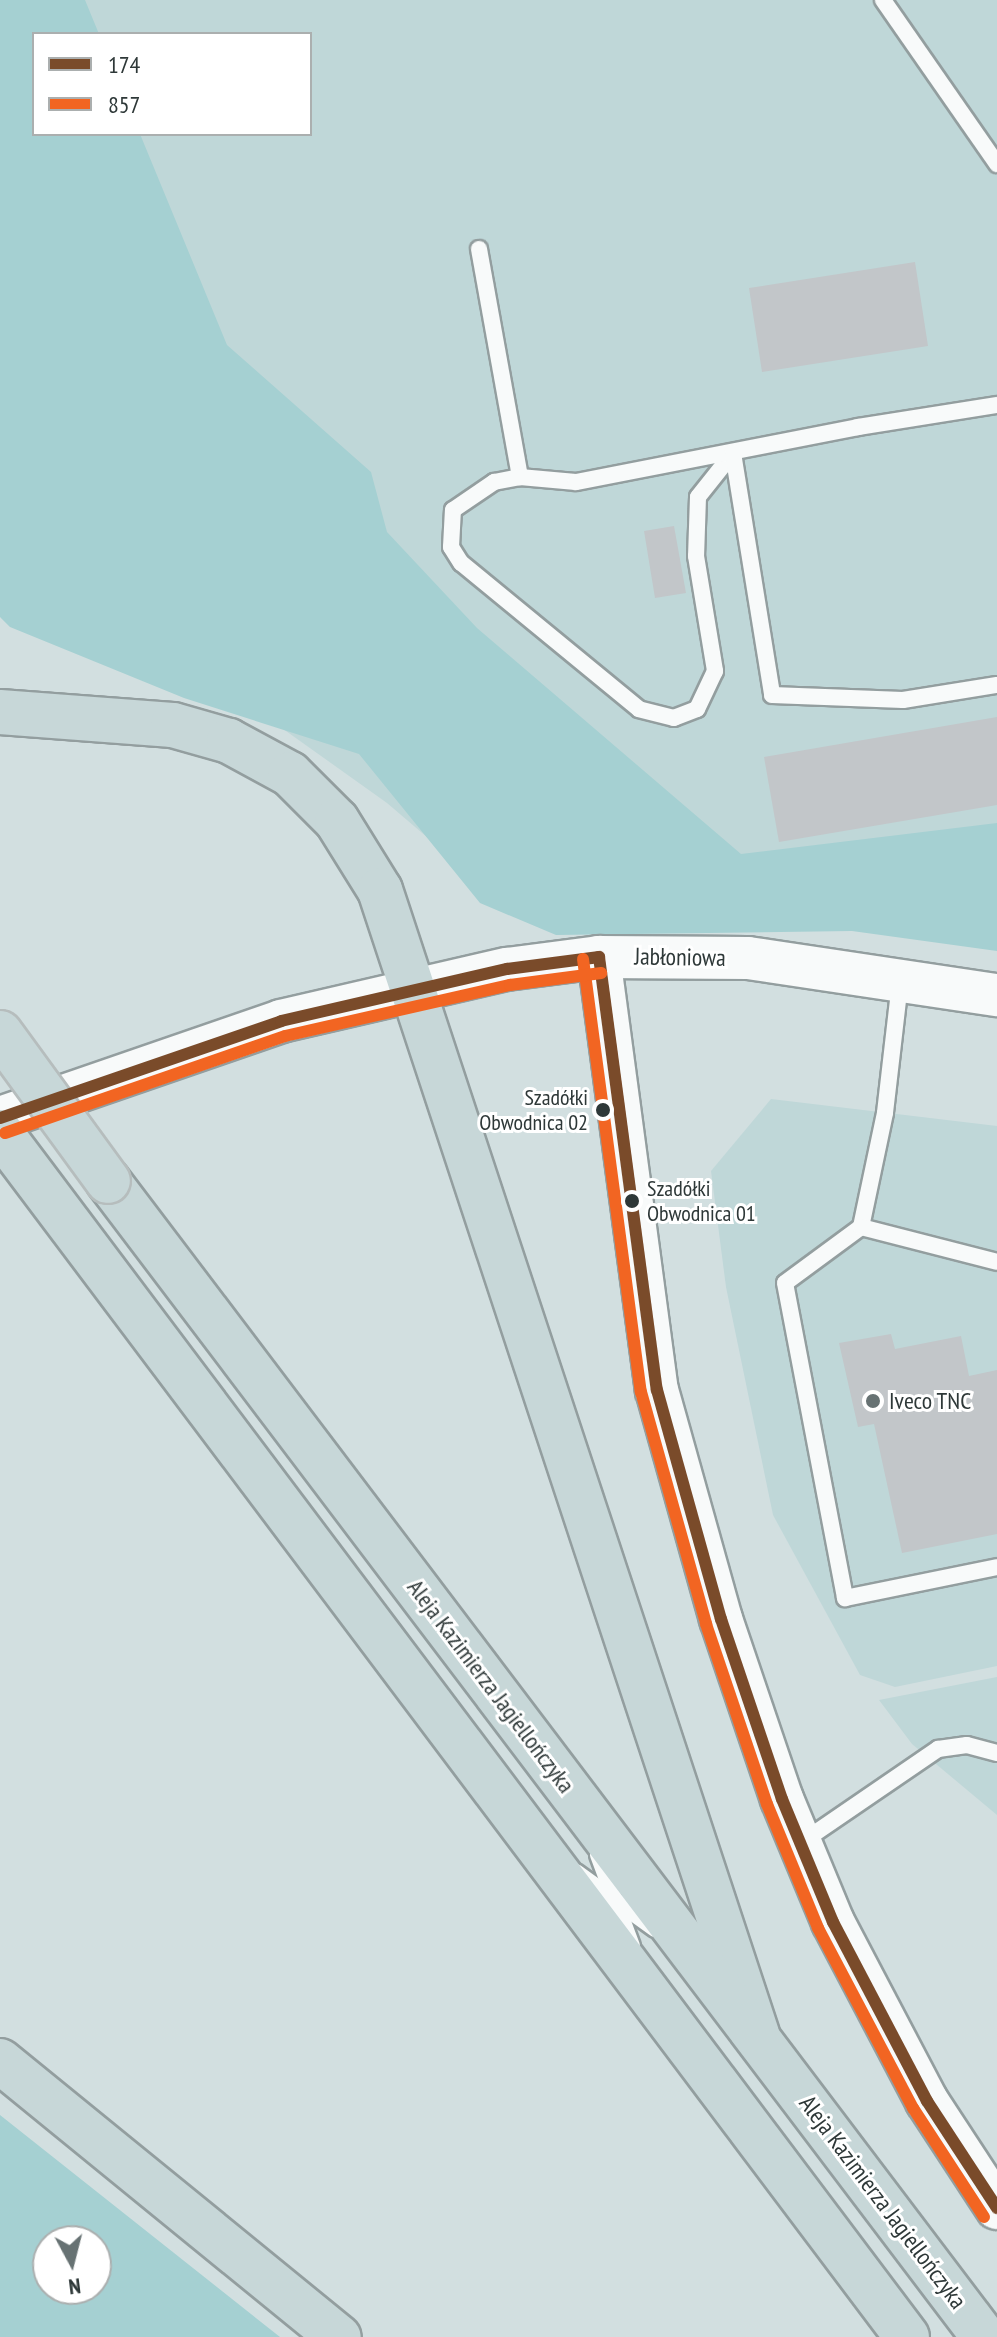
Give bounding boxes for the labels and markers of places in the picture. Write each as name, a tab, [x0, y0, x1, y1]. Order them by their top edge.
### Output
place label: Szadółki Obwodnica 02	[479, 1084, 588, 1136]
marker: Szadółki Obwodnica 02	[595, 1102, 611, 1118]
place label: Szadółki Obwodnica 01	[647, 1175, 756, 1226]
marker: Szadółki Obwodnica 01	[624, 1193, 640, 1209]
place label: Iveco TNC	[889, 1387, 972, 1415]
marker: Iveco TNC	[864, 1392, 882, 1410]

